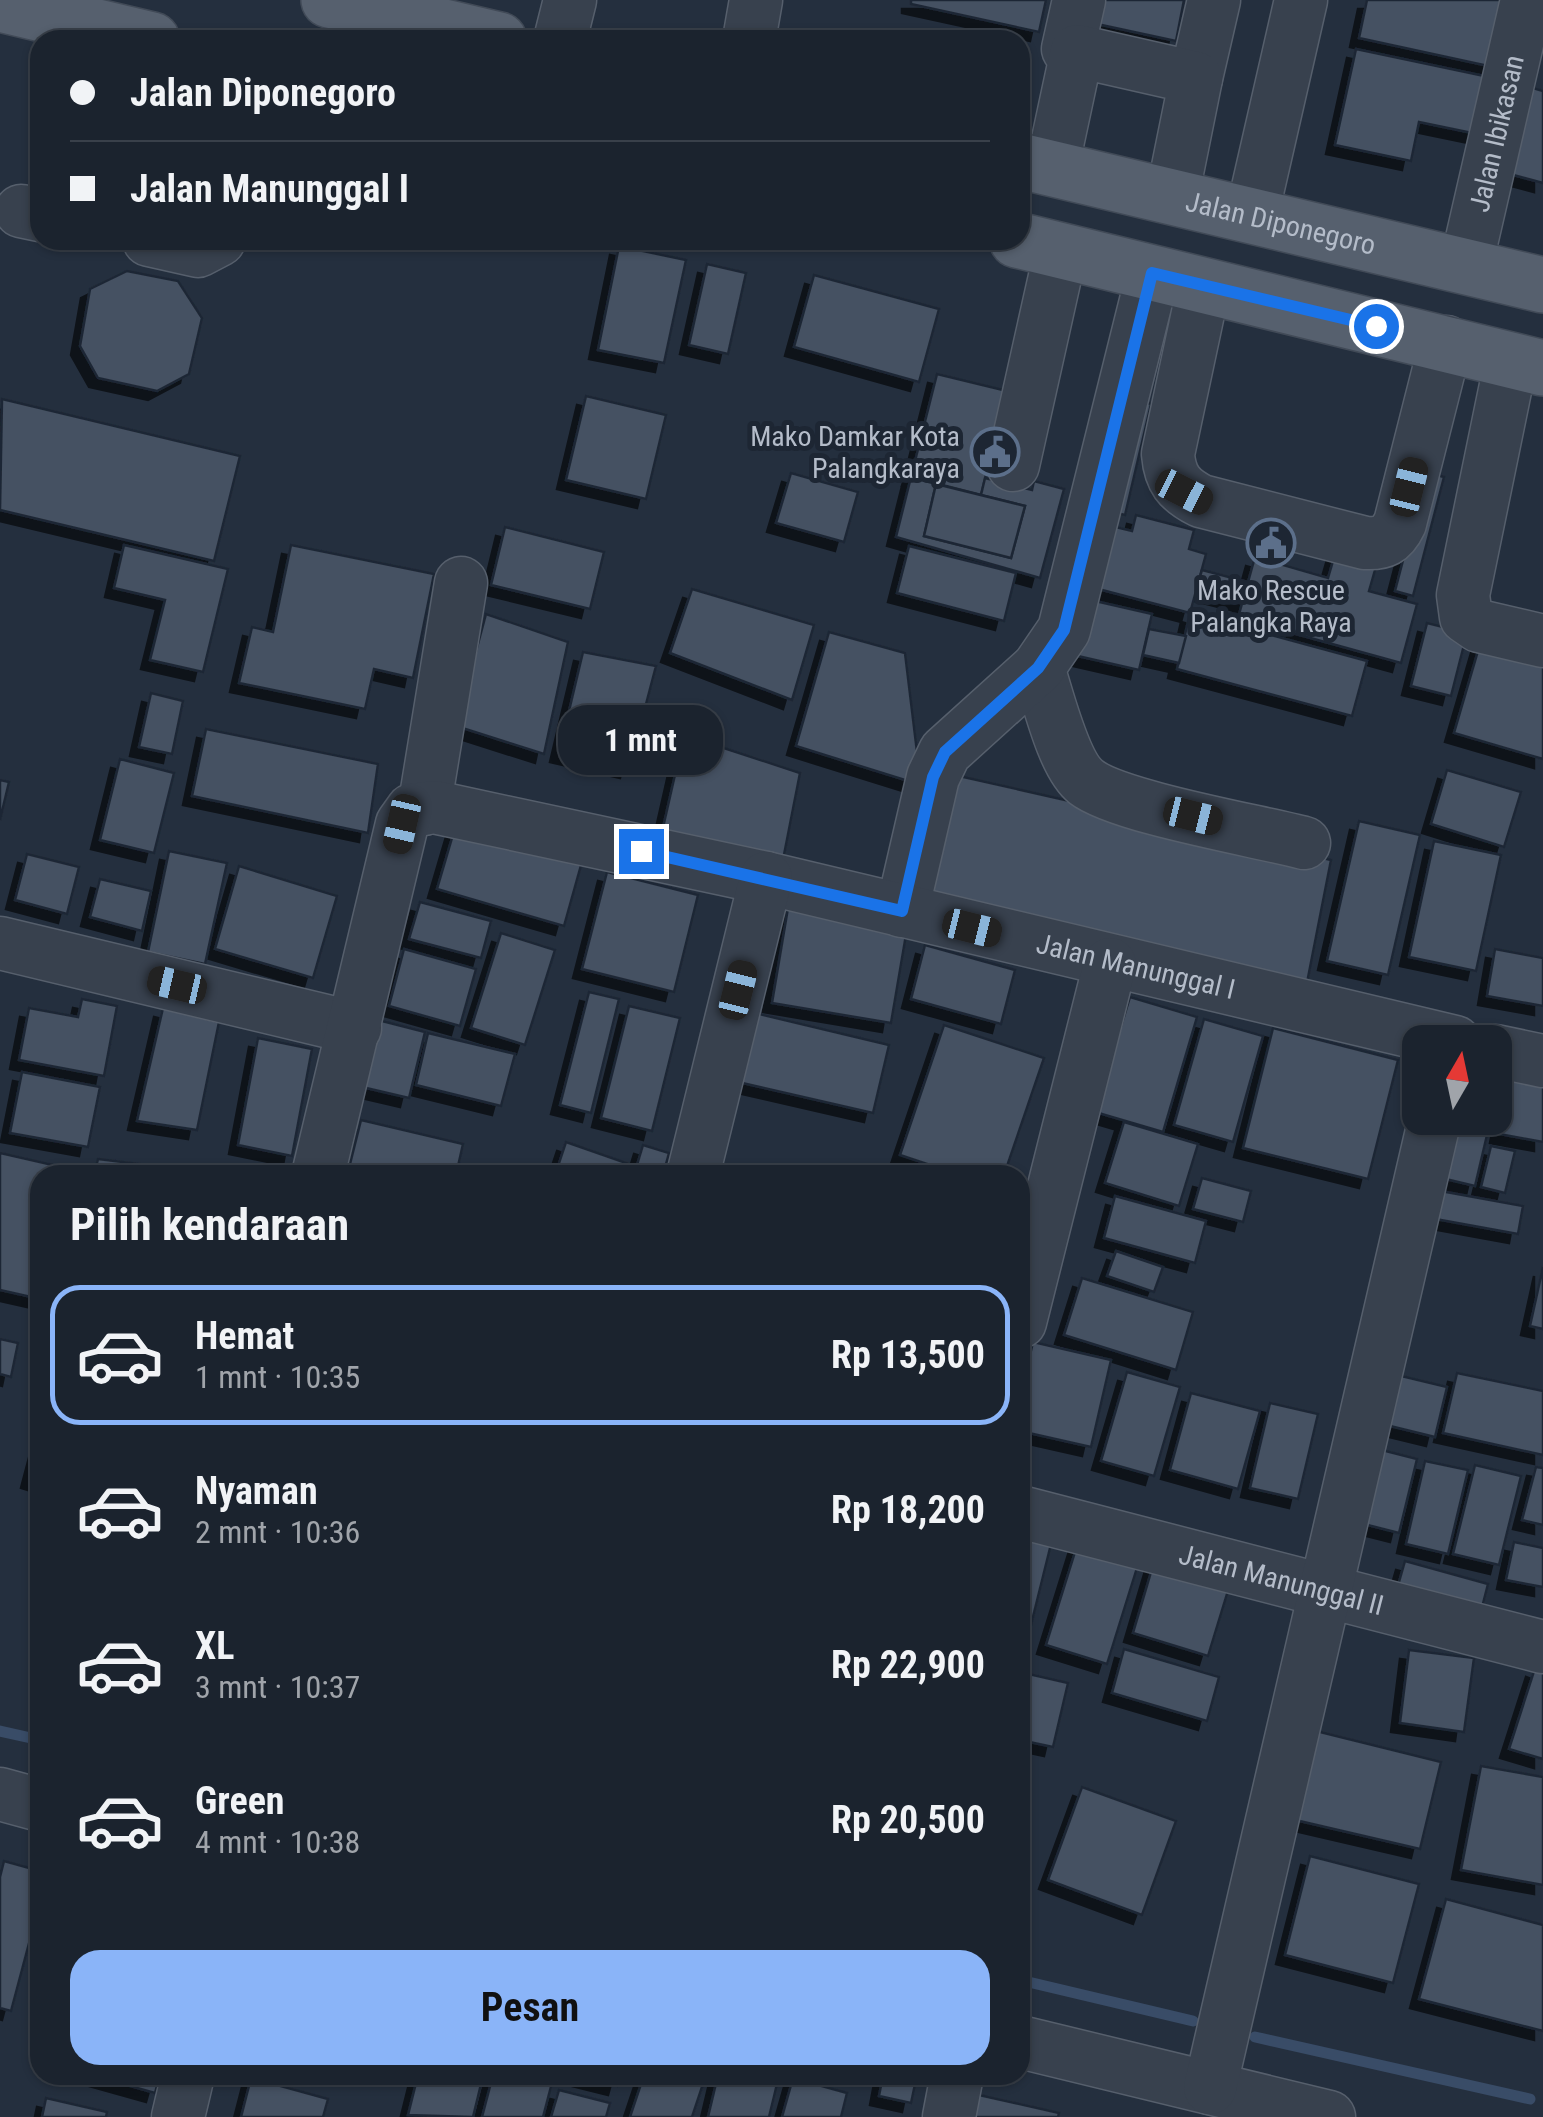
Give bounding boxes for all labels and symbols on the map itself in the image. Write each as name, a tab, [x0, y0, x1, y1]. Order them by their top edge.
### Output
street label: Jalan Ibikasan	[1463, 52, 1531, 215]
street label: Jalan Diponegoro	[1182, 185, 1379, 262]
route start	[1354, 304, 1399, 349]
place label: Mako Damkar Kota Palangkaraya	[750, 420, 960, 485]
public building icon: Mako Damkar Kota Palangkaraya	[969, 426, 1021, 478]
car	[1387, 454, 1431, 520]
car	[1150, 465, 1218, 519]
public building icon: Mako Rescue Palangka Raya	[1245, 517, 1297, 569]
place label: Mako Rescue Palangka Raya	[1190, 574, 1352, 639]
callout: 1 mnt	[558, 706, 724, 776]
car	[381, 791, 423, 857]
car	[1160, 794, 1226, 838]
route end	[619, 829, 664, 874]
car	[939, 906, 1005, 950]
street label: Jalan Manunggal I	[1033, 927, 1238, 1006]
car	[716, 957, 760, 1023]
car	[144, 964, 210, 1006]
north arrow	[1402, 1025, 1512, 1135]
street label: Jalan Manunggal II	[1176, 1538, 1387, 1622]

